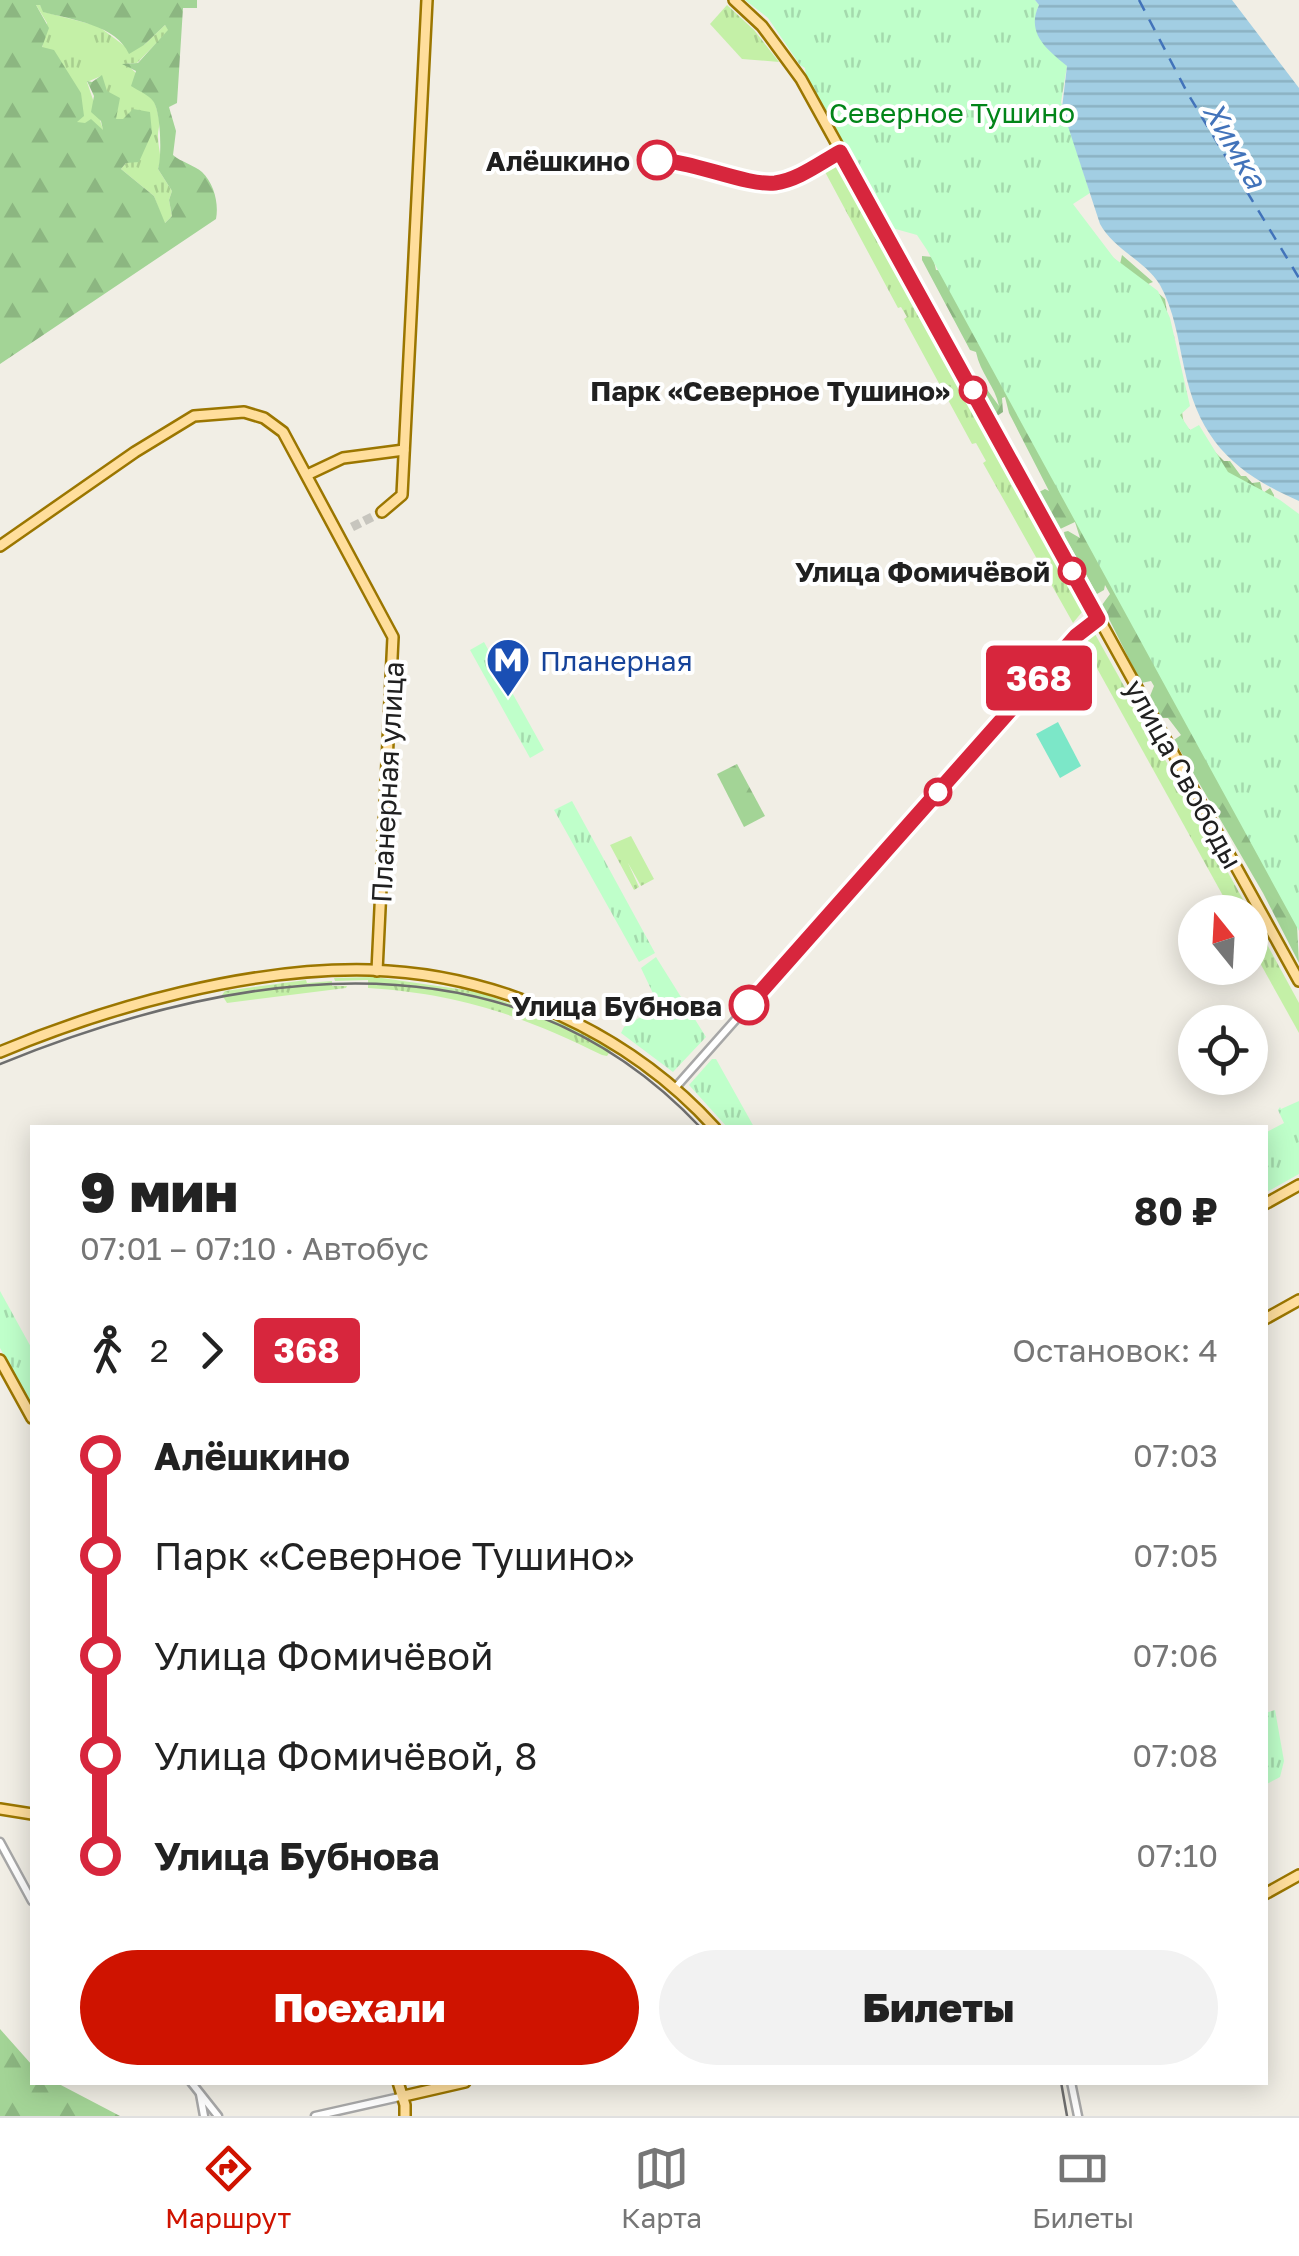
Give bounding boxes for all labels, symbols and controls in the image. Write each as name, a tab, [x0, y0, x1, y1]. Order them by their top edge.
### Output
water label: Химка	[1196, 95, 1275, 195]
park label: Северное Тушино	[829, 96, 1075, 129]
marker: Алёшкино	[638, 141, 676, 179]
place label: Алёшкино	[486, 144, 630, 177]
place label: Парк «Северное Тушино»	[590, 374, 950, 407]
marker: Парк «Северное Тушино»	[960, 377, 986, 403]
place label: Улица Фомичёвой	[795, 555, 1050, 588]
marker: Улица Фомичёвой	[1059, 558, 1085, 584]
metro station icon: Планерная	[485, 637, 531, 698]
place label: Планерная	[540, 644, 693, 677]
line badge: 368	[982, 646, 1096, 710]
text: 368	[1006, 657, 1072, 699]
street label: Планерная улица	[364, 660, 410, 904]
street label: улица Свободы	[1118, 674, 1250, 874]
unlabelled marker	[925, 779, 951, 805]
north arrow	[1178, 895, 1268, 985]
map controls	[1178, 895, 1268, 1095]
marker: Улица Бубнова	[730, 986, 768, 1024]
place label: Улица Бубнова	[512, 989, 722, 1022]
button: locate	[1178, 1005, 1268, 1095]
text: 9 мин	[80, 1158, 238, 1224]
text: 80 ₽	[1134, 1188, 1218, 1233]
text: 07:01 – 07:10 · Автобус	[80, 1229, 429, 1267]
icon: walk	[80, 1323, 135, 1378]
icon: forward	[184, 1323, 239, 1378]
text: 368	[274, 1329, 340, 1371]
text: 2	[150, 1331, 169, 1369]
text: Остановок: 4	[1012, 1331, 1218, 1369]
text: Алёшкино	[154, 1433, 350, 1478]
text: 07:03	[1133, 1436, 1218, 1474]
text: Парк «Северное Тушино»	[154, 1533, 635, 1578]
text: 07:05	[1133, 1536, 1218, 1574]
text: Улица Фомичёвой	[154, 1633, 493, 1678]
text: 07:06	[1132, 1636, 1218, 1674]
text: Улица Фомичёвой, 8	[154, 1733, 537, 1778]
text: 07:08	[1132, 1736, 1218, 1774]
text: Улица Бубнова	[154, 1833, 440, 1878]
text: 07:10	[1136, 1836, 1218, 1874]
button: Поехали	[80, 1950, 639, 2065]
button: Билеты	[659, 1950, 1218, 2065]
tab: Маршрут	[165, 2141, 291, 2234]
tab: Карта	[621, 2141, 702, 2234]
tab: Билеты	[1032, 2141, 1134, 2234]

